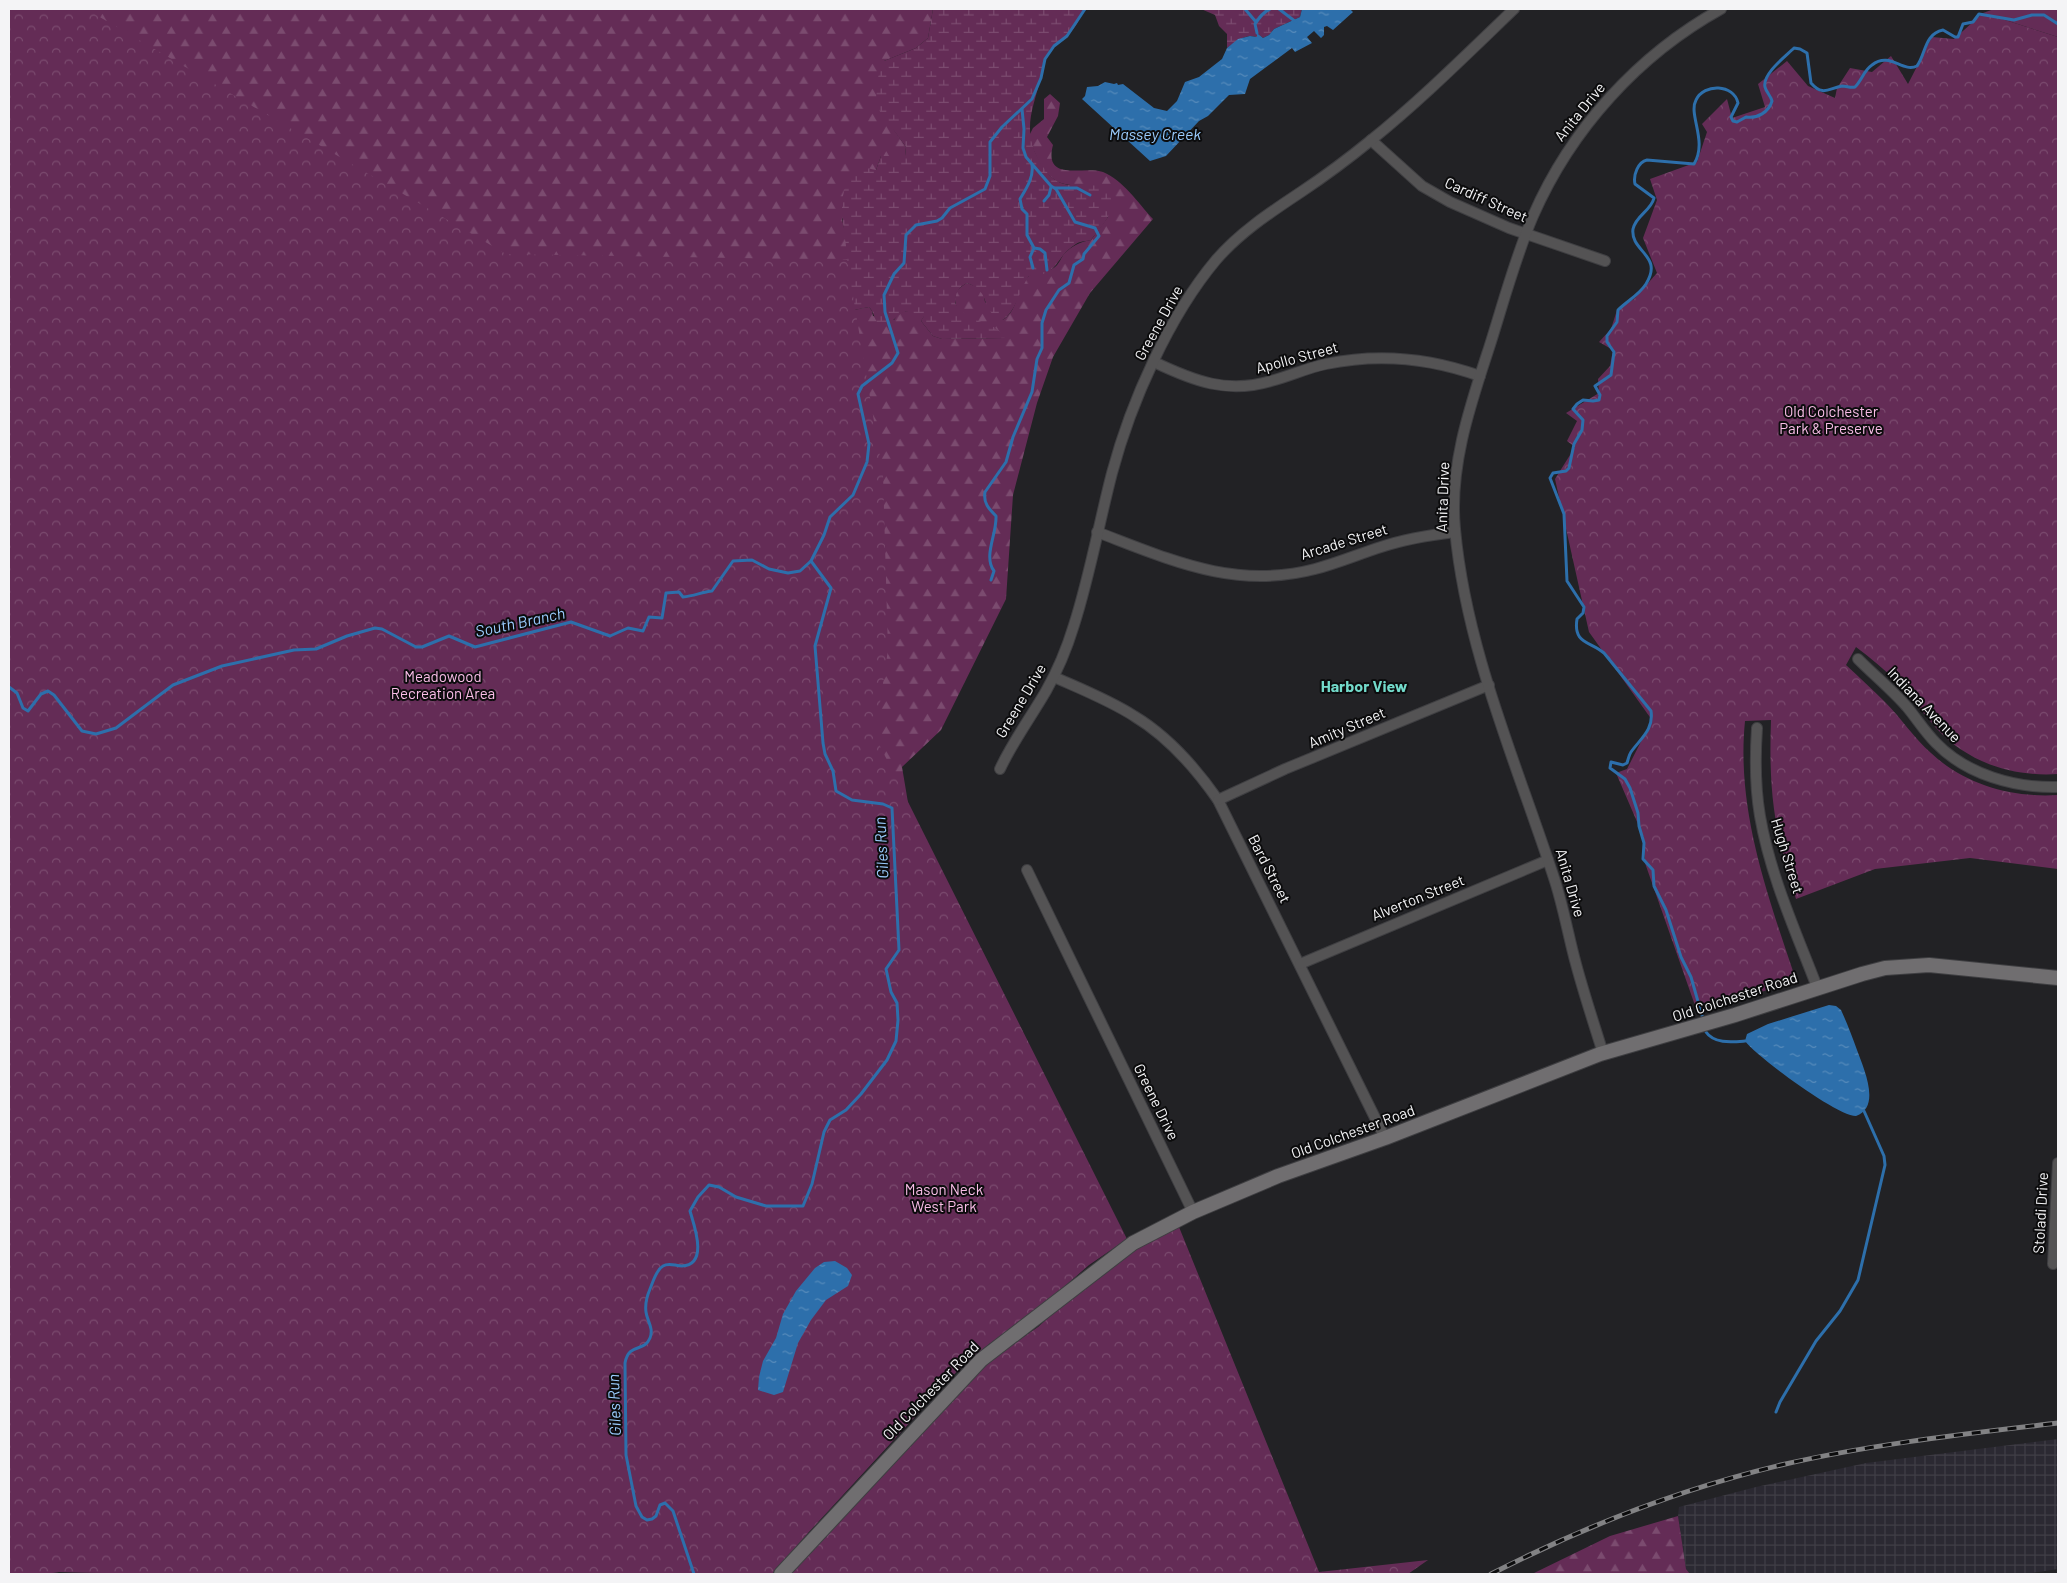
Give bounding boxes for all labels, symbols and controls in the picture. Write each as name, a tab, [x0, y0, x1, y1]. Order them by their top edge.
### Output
street label: Anita Drive	[1550, 78, 1608, 144]
water label: Massey Creek	[1109, 124, 1201, 143]
street label: Cardiff Street	[1442, 173, 1531, 225]
street label: Greene Drive	[1130, 282, 1186, 363]
street label: Apollo Street	[1254, 337, 1340, 377]
park label: Old Colchester Park & Preserve	[1779, 402, 1883, 437]
street label: Anita Drive	[1432, 461, 1452, 533]
street label: Arcade Street	[1298, 519, 1389, 563]
water label: South Branch	[473, 603, 567, 640]
street label: Greene Drive	[991, 660, 1049, 741]
street label: Indiana Avenue	[1884, 663, 1965, 746]
park label: Meadowood Recreation Area	[391, 667, 495, 702]
district label: Harbor View	[1321, 676, 1408, 695]
street label: Amity Street	[1306, 703, 1388, 751]
street label: Hugh Street	[1768, 816, 1808, 896]
water label: Giles Run	[869, 817, 892, 879]
street label: Bard Street	[1245, 831, 1295, 906]
street label: Anita Drive	[1553, 846, 1589, 919]
street label: Alverton Street	[1369, 870, 1467, 924]
street label: Old Colchester Road	[1670, 967, 1799, 1025]
street label: Greene Drive	[1131, 1060, 1183, 1143]
street label: Old Colchester Road	[1288, 1100, 1417, 1162]
street label: Stoladi Drive	[2029, 1172, 2051, 1254]
park label: Mason Neck West Park	[905, 1180, 984, 1215]
street label: Old Colchester Road	[879, 1337, 982, 1443]
water label: Giles Run	[603, 1374, 624, 1436]

